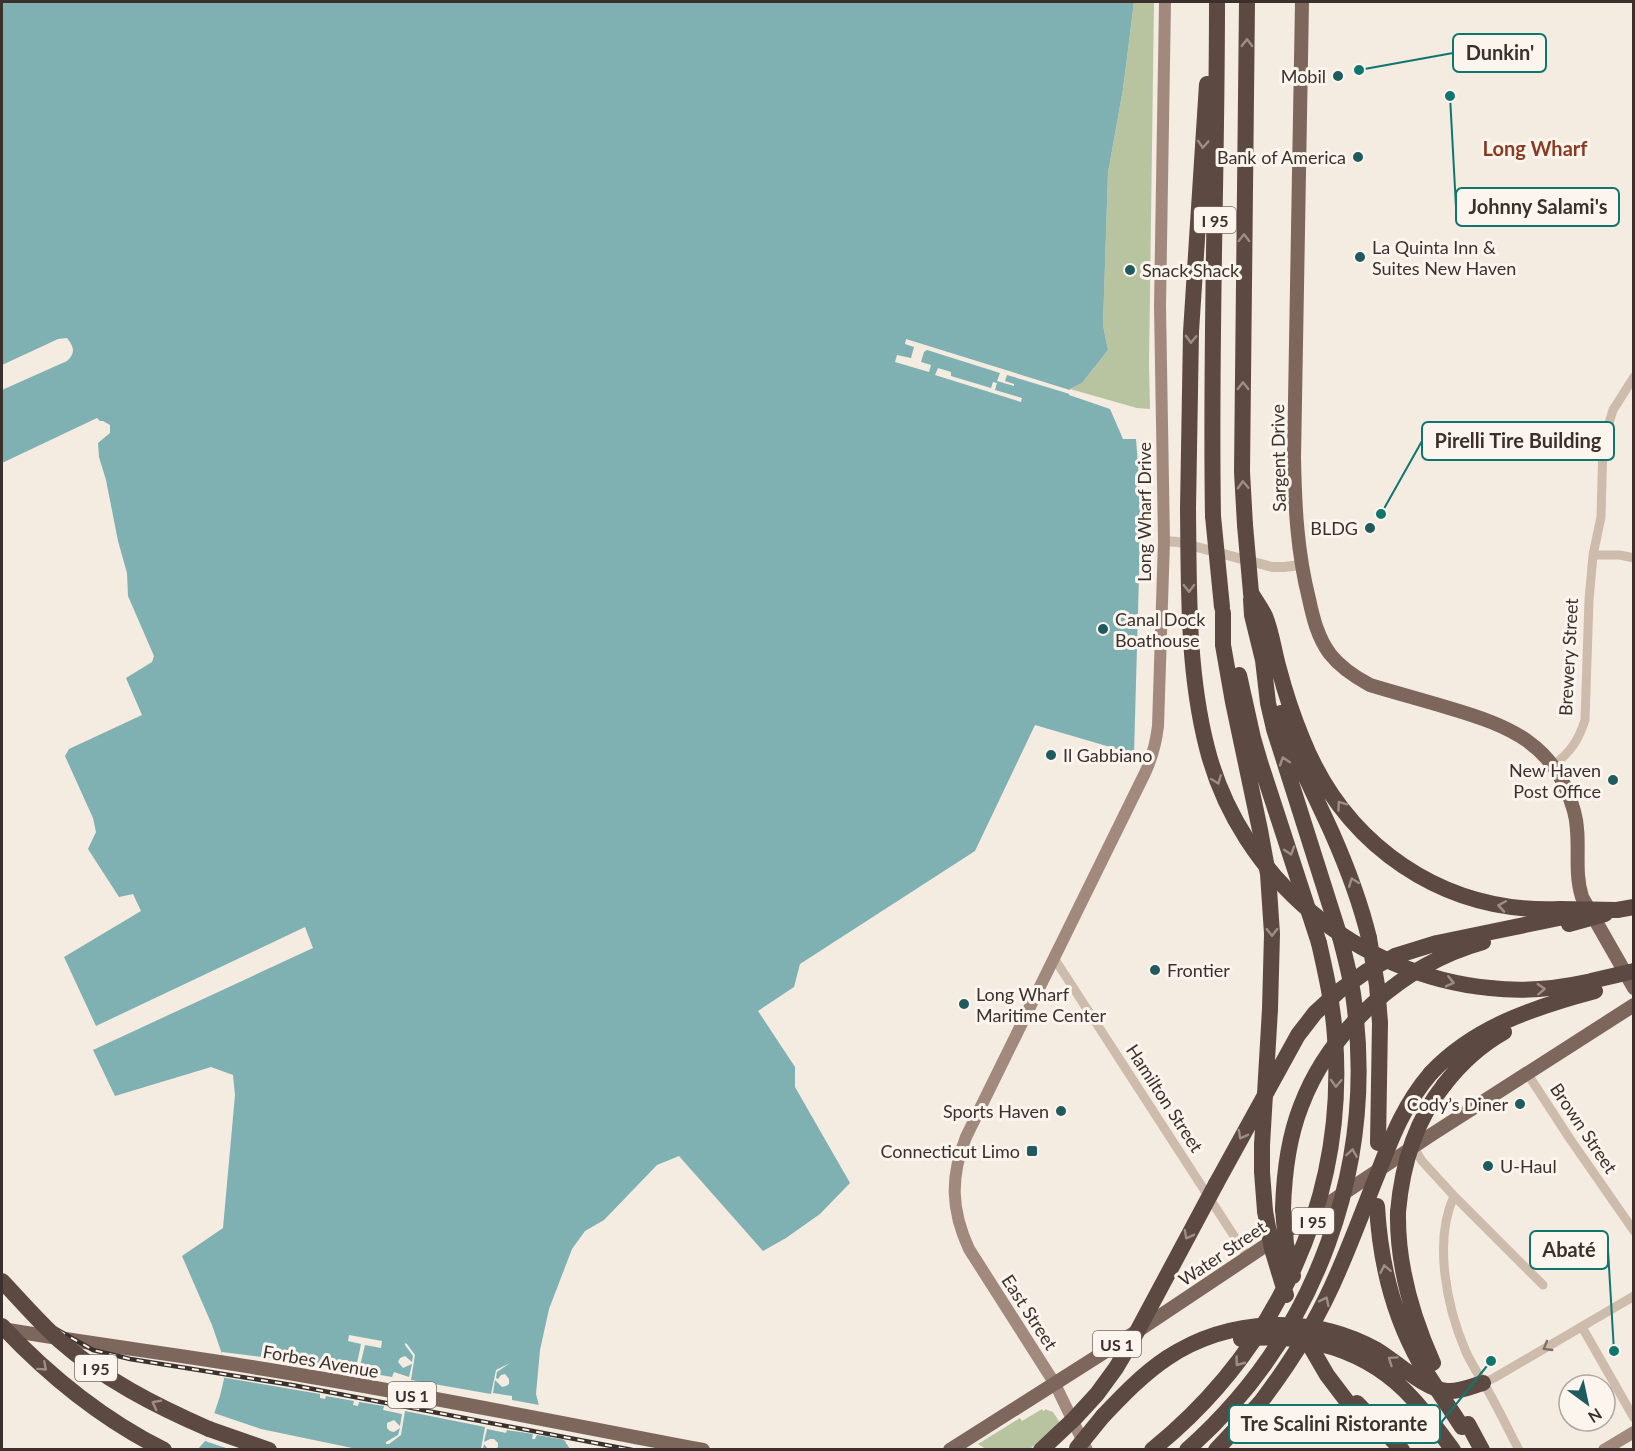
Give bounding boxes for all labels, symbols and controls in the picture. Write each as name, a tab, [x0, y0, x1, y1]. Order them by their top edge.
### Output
callout: Dunkin'	[1453, 34, 1546, 72]
one-way arrow	[1241, 39, 1253, 48]
text: Dunkin'	[1466, 40, 1534, 64]
place label: Mobil	[1281, 65, 1326, 87]
marker: Mobil	[1331, 69, 1345, 83]
district label: Long Wharf	[1483, 136, 1588, 160]
one-way arrow	[1197, 139, 1210, 149]
place label: Bank of America	[1217, 146, 1346, 168]
marker: Bank of America	[1351, 150, 1365, 164]
callout: Johnny Salami's	[1456, 188, 1619, 226]
text: Johnny Salami's	[1469, 194, 1608, 218]
road number: I 95	[1194, 207, 1236, 233]
one-way arrow	[1238, 234, 1250, 243]
place label: La Quinta Inn & Suites New Haven	[1372, 236, 1516, 279]
marker: La Quinta Inn & Suites New Haven	[1353, 250, 1367, 264]
place label: Snack Shack	[1142, 259, 1240, 281]
marker: Snack Shack	[1123, 263, 1137, 277]
one-way arrow	[1185, 334, 1198, 343]
one-way arrow	[1237, 382, 1249, 391]
street label: Sargent Drive	[1266, 404, 1290, 512]
callout: Pirelli Tire Building	[1422, 422, 1614, 460]
text: Pirelli Tire Building	[1435, 428, 1602, 452]
street label: Long Wharf Drive	[1133, 442, 1155, 582]
one-way arrow	[1236, 480, 1249, 489]
place label: BLDG	[1310, 517, 1358, 539]
marker: BLDG	[1363, 521, 1377, 535]
one-way arrow	[1183, 584, 1195, 593]
street label: Brewery Street	[1554, 597, 1582, 716]
place label: Canal Dock Boathouse	[1115, 608, 1206, 651]
marker: Canal Dock Boathouse	[1096, 622, 1110, 636]
place label: Il Gabbiano	[1063, 744, 1152, 766]
marker: Il Gabbiano	[1044, 748, 1058, 762]
one-way arrow	[1278, 756, 1291, 767]
place label: New Haven Post Office	[1509, 759, 1601, 802]
marker: New Haven Post Office	[1606, 773, 1620, 787]
one-way arrow	[1210, 774, 1223, 785]
one-way arrow	[1337, 801, 1348, 812]
one-way arrow	[1282, 845, 1295, 856]
one-way arrow	[1347, 877, 1360, 888]
one-way arrow	[1497, 900, 1507, 913]
one-way arrow	[1266, 927, 1278, 936]
place label: Frontier	[1167, 959, 1230, 981]
marker: Frontier	[1148, 963, 1162, 977]
one-way arrow	[1445, 975, 1455, 988]
place label: Long Wharf Maritime Center	[976, 983, 1106, 1026]
one-way arrow	[1536, 983, 1545, 996]
marker: Long Wharf Maritime Center	[957, 997, 971, 1011]
street label: Hamilton Street	[1122, 1040, 1208, 1157]
one-way arrow	[1330, 1079, 1343, 1088]
street label: Brown Street	[1546, 1079, 1622, 1178]
place label: Cody’s Diner	[1407, 1093, 1508, 1115]
marker: Cody’s Diner	[1513, 1097, 1527, 1111]
place label: Sports Haven	[943, 1100, 1049, 1122]
marker: Sports Haven	[1054, 1104, 1068, 1118]
one-way arrow	[1238, 1129, 1249, 1139]
place label: Connecticut Limo	[880, 1140, 1020, 1162]
marker: Connecticut Limo	[1025, 1144, 1039, 1158]
one-way arrow	[1346, 1149, 1358, 1158]
place label: U-Haul	[1500, 1155, 1557, 1177]
marker: U-Haul	[1481, 1159, 1495, 1173]
road number: I 95	[1292, 1208, 1334, 1234]
street label: Water Street	[1174, 1215, 1270, 1290]
one-way arrow	[1184, 1229, 1196, 1240]
callout: Abaté	[1530, 1231, 1608, 1269]
text: Abaté	[1541, 1237, 1596, 1261]
one-way arrow	[1379, 1264, 1392, 1274]
street label: East Street	[997, 1270, 1063, 1354]
one-way arrow	[1318, 1296, 1330, 1307]
road number: US 1	[1093, 1331, 1141, 1357]
street label: Forbes Avenue	[261, 1340, 381, 1382]
one-way arrow	[1543, 1340, 1553, 1351]
road number: I 95	[75, 1355, 117, 1381]
one-way arrow	[1235, 1355, 1246, 1366]
one-way arrow	[1388, 1356, 1399, 1367]
one-way arrow	[36, 1360, 47, 1371]
north arrow	[1557, 1373, 1617, 1433]
road number: US 1	[388, 1382, 436, 1408]
one-way arrow	[151, 1400, 162, 1411]
callout: Tre Scalini Ristorante	[1229, 1405, 1440, 1443]
text: N	[1585, 1405, 1606, 1427]
text: Tre Scalini Ristorante	[1241, 1411, 1428, 1435]

